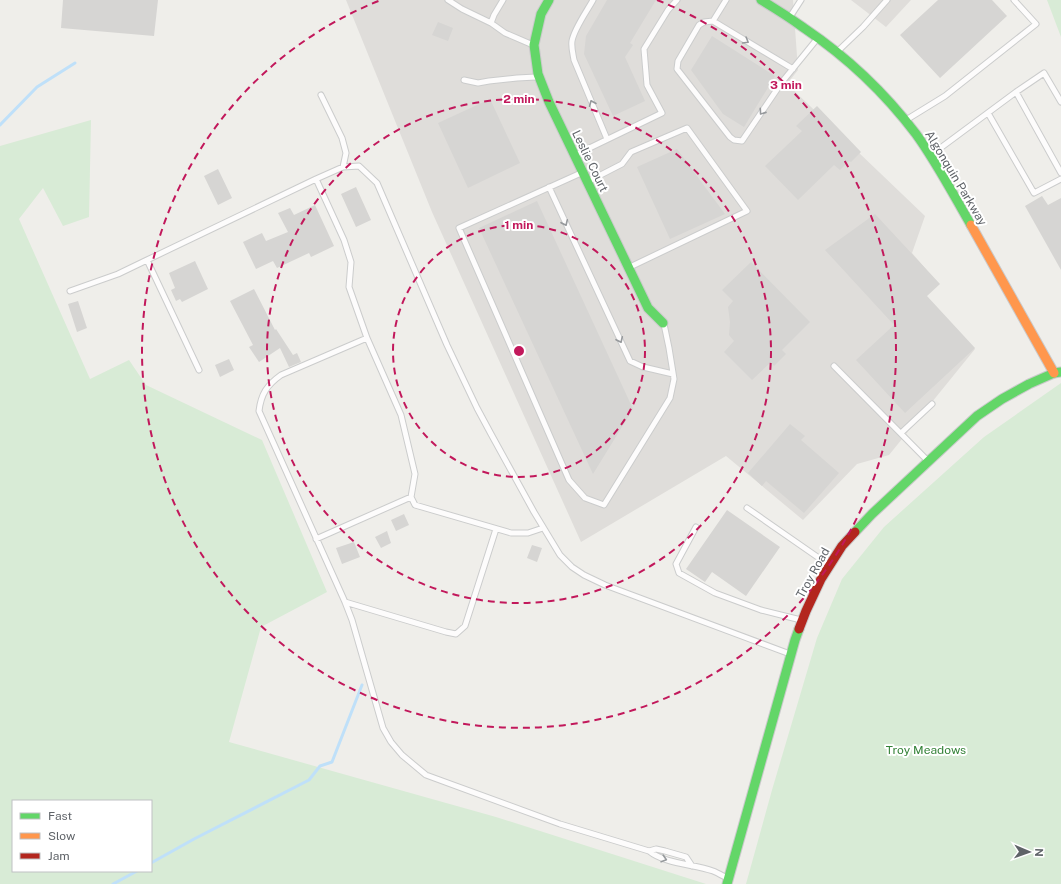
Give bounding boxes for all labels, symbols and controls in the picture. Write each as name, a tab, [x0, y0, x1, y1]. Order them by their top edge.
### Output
one-way arrow	[742, 36, 749, 44]
text: 3 min	[770, 78, 802, 92]
text: 2 min	[503, 92, 535, 106]
one-way arrow	[589, 100, 597, 108]
one-way arrow	[760, 108, 767, 115]
street label: Leslie Court	[569, 128, 611, 194]
street label: Algonquin Parkway	[922, 128, 990, 228]
text: 1 min	[505, 218, 533, 232]
one-way arrow	[560, 218, 568, 226]
one-way arrow	[615, 336, 623, 344]
centre of rings	[512, 344, 526, 358]
street label: Troy Road	[793, 545, 833, 601]
park label: Troy Meadows	[886, 743, 966, 757]
legend	[12, 800, 152, 872]
text: Fast	[48, 809, 73, 823]
text: Slow	[48, 829, 76, 843]
north arrow	[1009, 832, 1049, 872]
text: N	[1033, 848, 1045, 857]
text: Jam	[48, 849, 70, 863]
one-way arrow	[661, 854, 668, 863]

